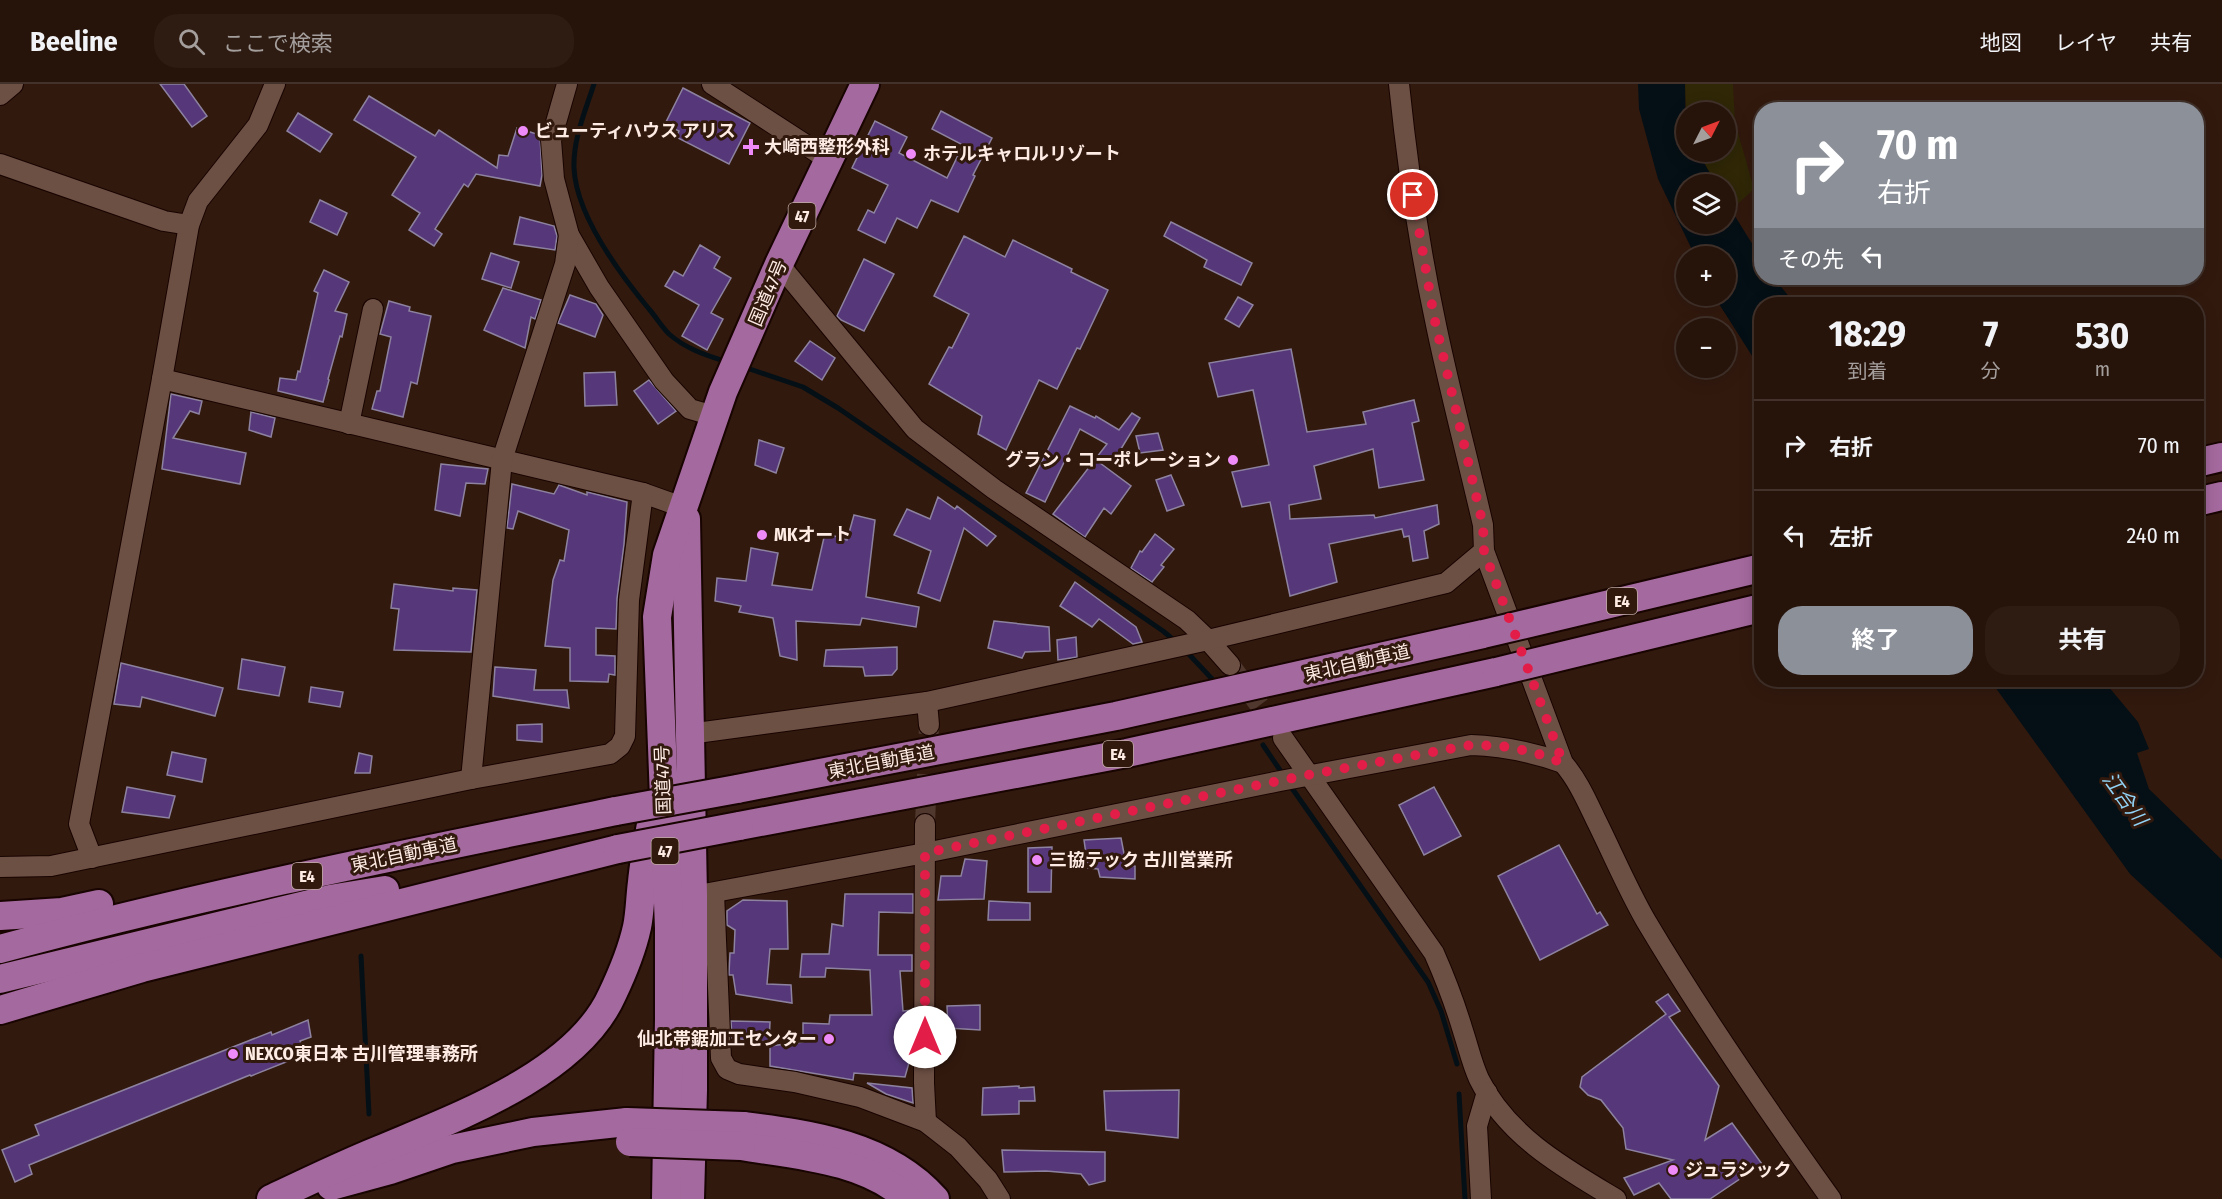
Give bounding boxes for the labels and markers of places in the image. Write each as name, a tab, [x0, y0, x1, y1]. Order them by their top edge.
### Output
place label: ビューティハウス アリス	[535, 120, 736, 142]
marker: ビューティハウス アリス	[516, 124, 530, 138]
place label: 大崎西整形外科	[764, 136, 890, 158]
marker: 大崎西整形外科	[742, 138, 760, 156]
place label: ホテルキャロルリゾート	[923, 143, 1121, 165]
marker: ホテルキャロルリゾート	[904, 147, 918, 161]
pin	[1387, 169, 1438, 220]
place label: グラン・コーポレーション	[1005, 449, 1221, 471]
marker: グラン・コーポレーション	[1226, 453, 1240, 467]
place label: MKオート	[774, 524, 851, 546]
marker: MKオート	[755, 528, 769, 542]
place label: 三協テック 古川営業所	[1049, 849, 1233, 871]
marker: 三協テック 古川営業所	[1030, 853, 1044, 867]
place label: 仙北帯鋸加工センター	[637, 1028, 817, 1050]
marker: 仙北帯鋸加工センター	[822, 1032, 836, 1046]
place label: NEXCO東日本 古川管理事務所	[245, 1043, 478, 1065]
marker: NEXCO東日本 古川管理事務所	[226, 1047, 240, 1061]
place label: ジュラシック	[1685, 1159, 1791, 1181]
marker: ジュラシック	[1666, 1163, 1680, 1177]

